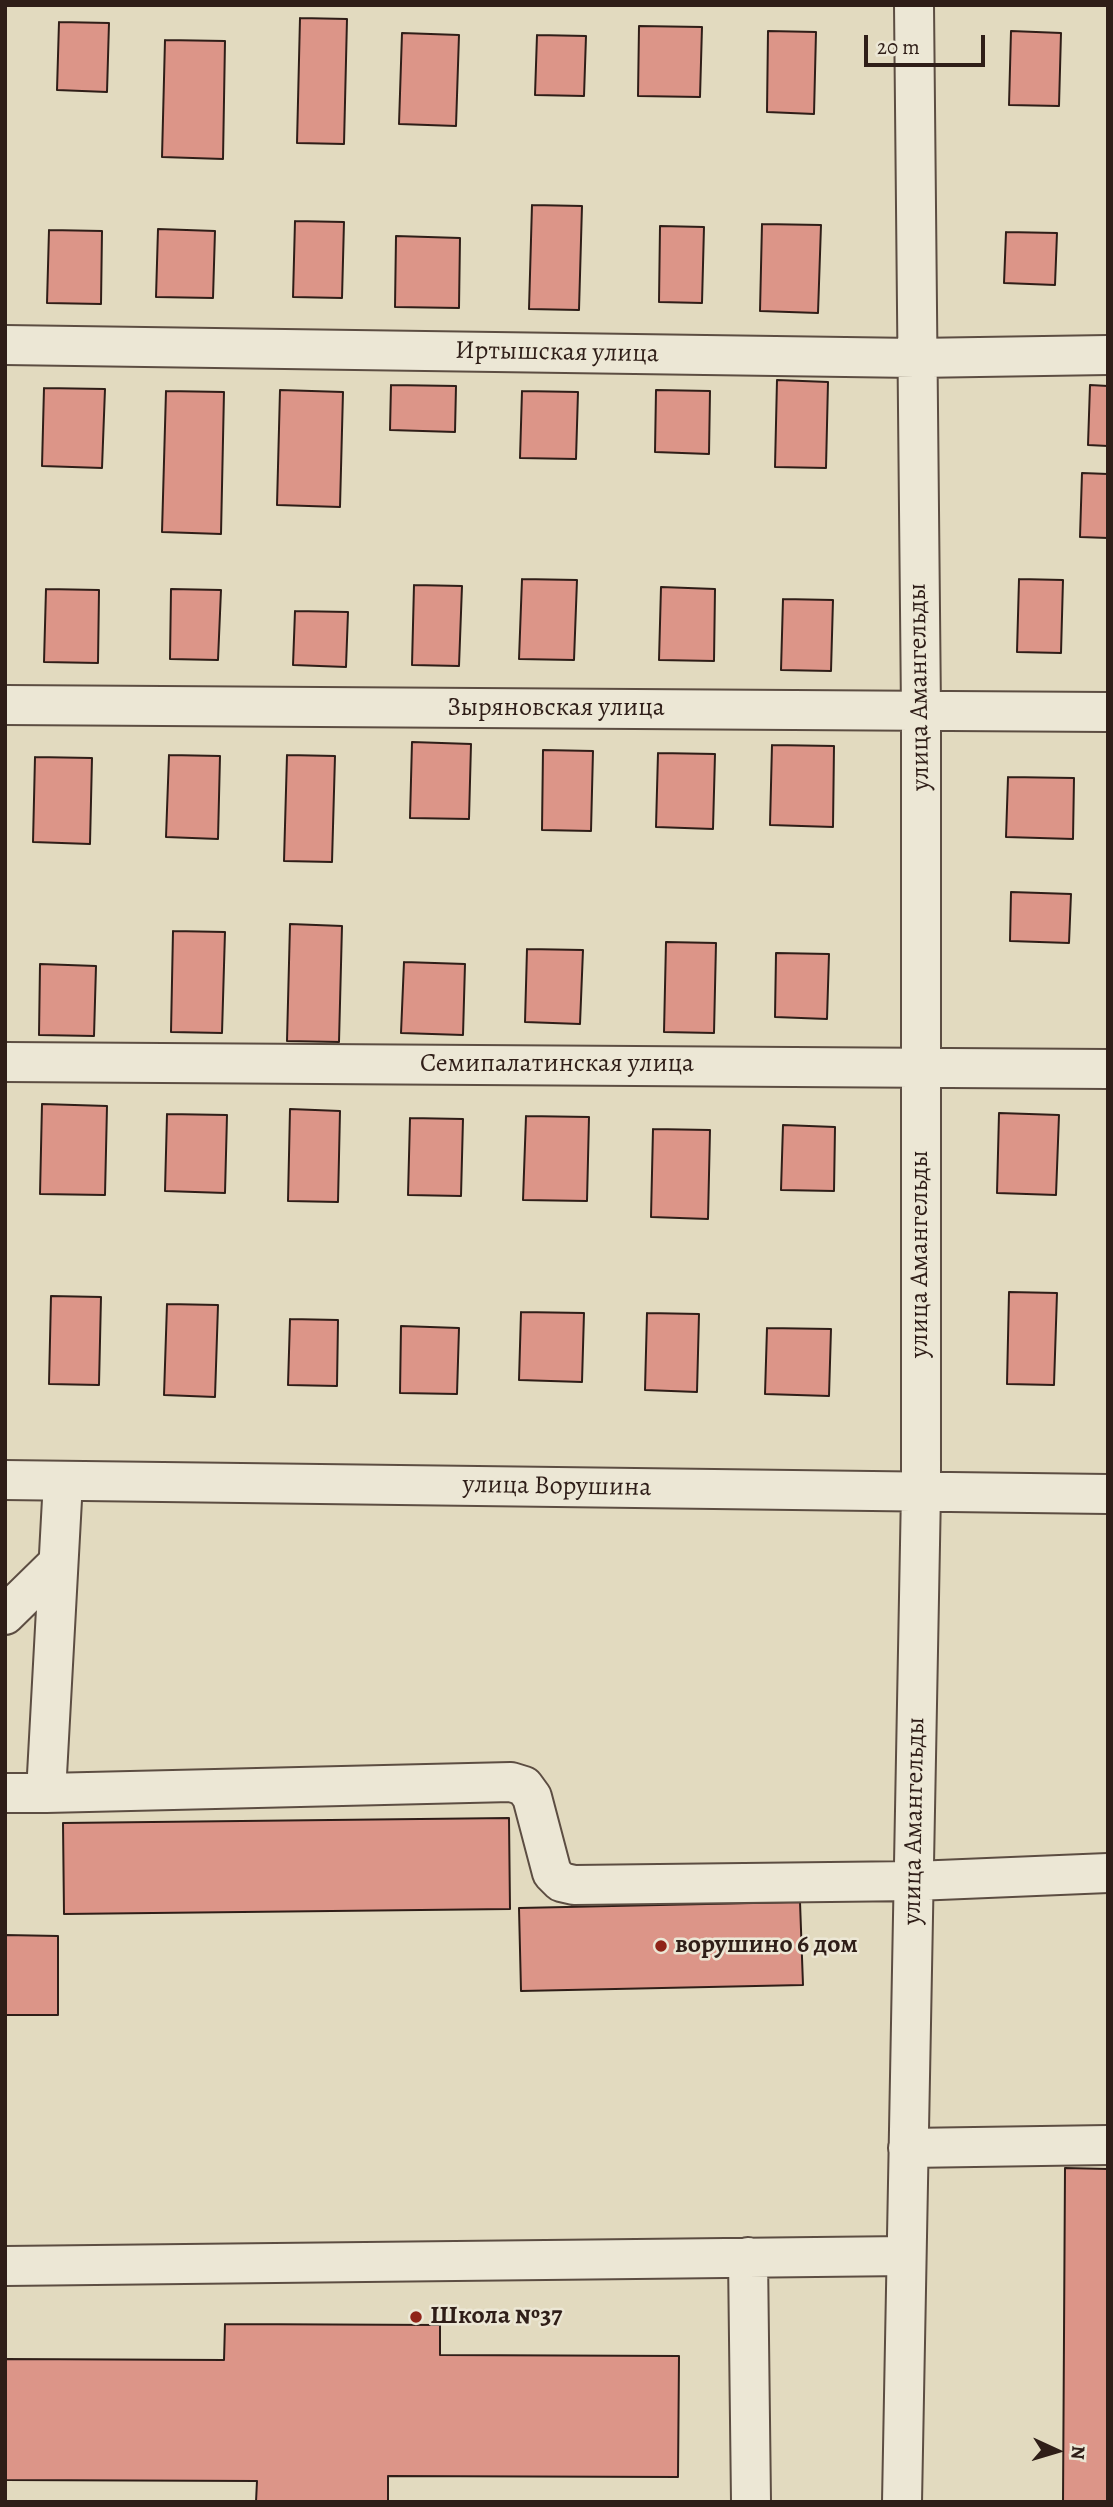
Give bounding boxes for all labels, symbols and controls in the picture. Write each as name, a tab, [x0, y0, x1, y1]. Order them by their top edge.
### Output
scale bar	[868, 21, 989, 65]
text: 20 m	[877, 33, 920, 61]
street label: Иртышская улица	[455, 336, 659, 370]
street label: улица Амангельды	[903, 583, 937, 791]
street label: Зыряновская улица	[447, 693, 665, 725]
street label: Семипалатинская улица	[420, 1049, 694, 1081]
street label: улица Амангельды	[905, 1150, 937, 1358]
street label: улица Ворушина	[462, 1470, 652, 1504]
street label: улица Амангельды	[898, 1717, 932, 1925]
place label: ворушино 6 дом	[675, 1930, 858, 1962]
marker: ворушино 6 дом	[653, 1938, 669, 1954]
place label: Школа №37	[430, 2301, 562, 2333]
marker: Школа №37	[408, 2309, 424, 2325]
north arrow	[1022, 2416, 1092, 2486]
text: N	[1064, 2445, 1091, 2460]

